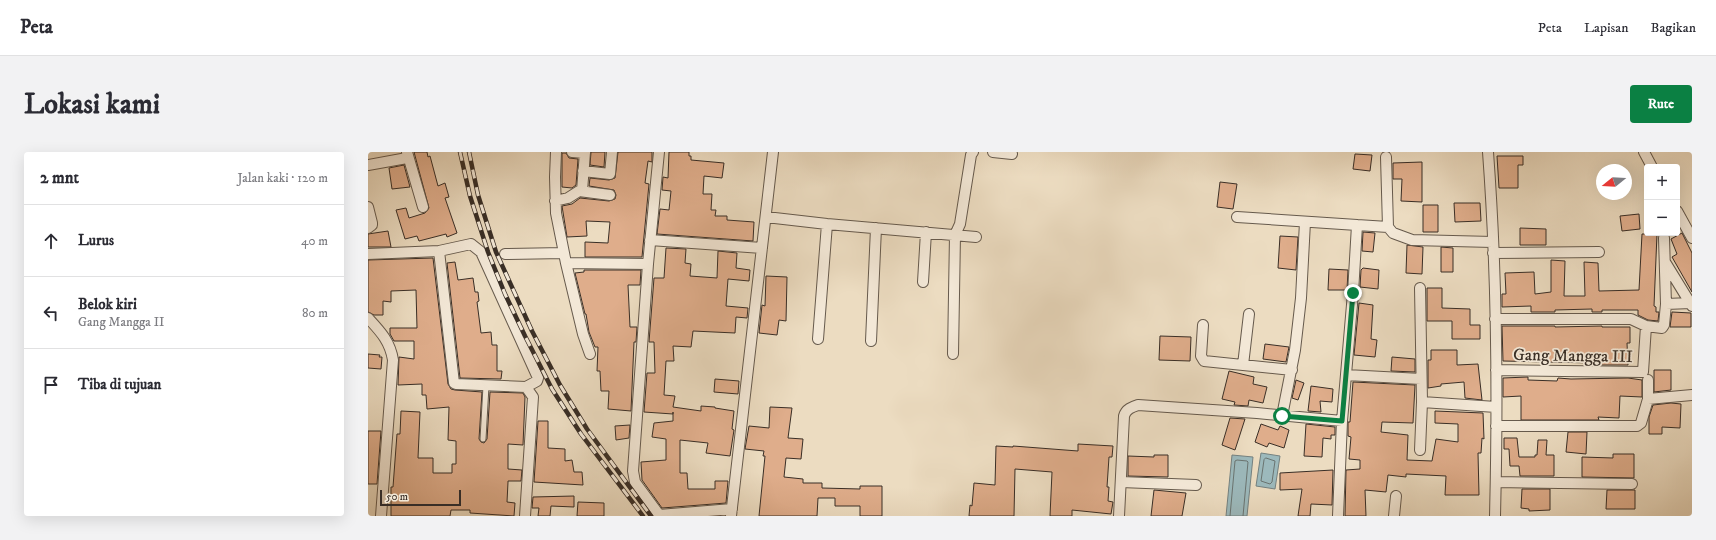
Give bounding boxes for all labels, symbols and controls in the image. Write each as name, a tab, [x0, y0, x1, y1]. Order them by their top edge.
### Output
text: Peta	[20, 16, 53, 39]
text: Peta	[1538, 19, 1562, 37]
text: Lapisan	[1584, 19, 1629, 37]
text: Bagikan	[1651, 19, 1696, 37]
button: Rute	[1630, 85, 1692, 123]
text: Lokasi kami	[24, 87, 160, 122]
north arrow	[1596, 164, 1632, 200]
map controls	[1644, 164, 1680, 236]
button: +	[1644, 164, 1680, 200]
text: 2 mnt	[40, 167, 79, 189]
text: Jalan kaki · 120 m	[237, 170, 328, 186]
button: −	[1644, 200, 1680, 236]
icon: ahead	[40, 230, 62, 252]
text: Lurus	[78, 231, 114, 250]
text: 40 m	[301, 233, 328, 249]
route end	[1344, 284, 1362, 302]
text: Belok kiri	[78, 295, 137, 314]
icon: left	[40, 302, 62, 324]
text: 80 m	[302, 305, 328, 321]
text: Gang Mangga II	[78, 314, 164, 330]
street label: Gang Mangga III	[1513, 344, 1633, 368]
icon: arrive	[40, 374, 62, 396]
text: Tiba di tujuan	[78, 375, 161, 394]
route start	[1273, 407, 1291, 425]
scale bar	[380, 488, 461, 507]
text: 50 m	[386, 490, 408, 504]

